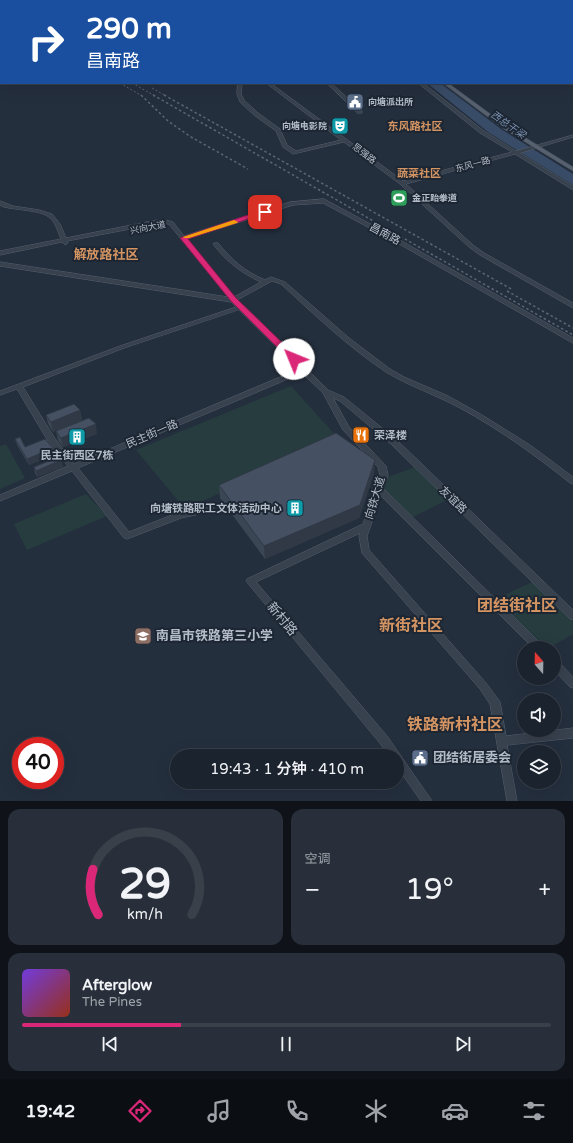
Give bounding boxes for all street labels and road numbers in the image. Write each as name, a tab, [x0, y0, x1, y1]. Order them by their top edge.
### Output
street label: 思强路	[350, 141, 378, 167]
street label: 东风一路	[454, 155, 492, 175]
street label: 兴向大道	[129, 219, 167, 237]
street label: 昌南路	[367, 221, 403, 247]
street label: 民主街一路	[124, 417, 180, 451]
street label: 向铁大道	[362, 475, 388, 521]
street label: 友谊路	[437, 484, 469, 516]
street label: 新村路	[263, 599, 301, 639]

